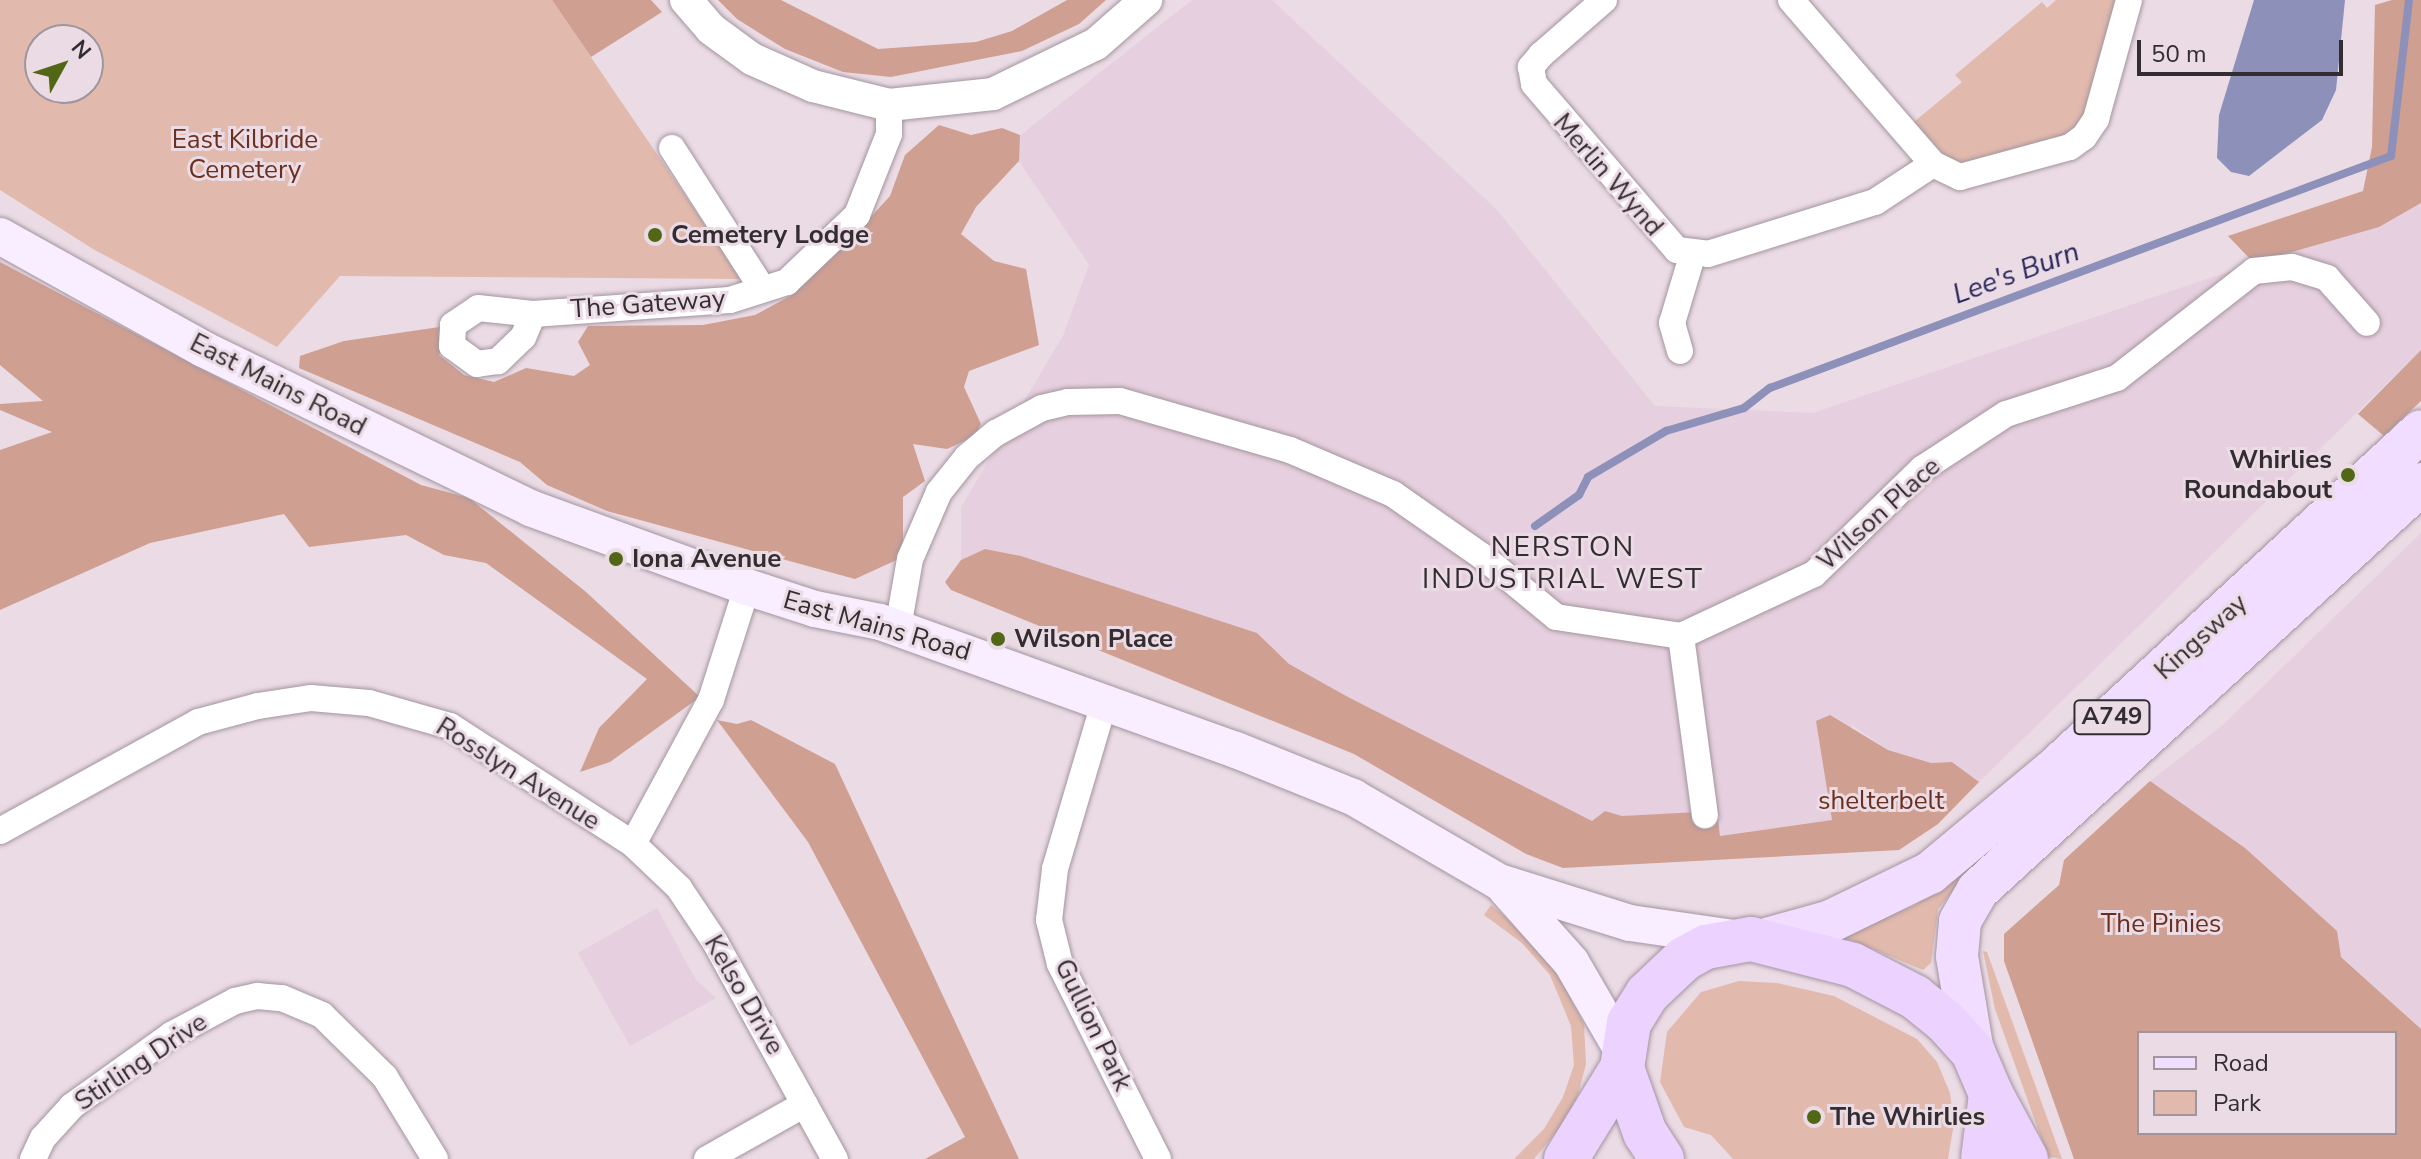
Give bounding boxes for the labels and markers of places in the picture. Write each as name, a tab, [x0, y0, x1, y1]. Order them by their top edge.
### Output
place label: Cemetery Lodge	[671, 219, 869, 251]
marker: Cemetery Lodge	[646, 226, 664, 244]
place label: Whirlies Roundabout	[2184, 444, 2332, 506]
marker: Whirlies Roundabout	[2339, 466, 2357, 484]
place label: Iona Avenue	[632, 543, 781, 575]
marker: Iona Avenue	[607, 550, 625, 568]
place label: Wilson Place	[1014, 623, 1173, 655]
marker: Wilson Place	[989, 630, 1007, 648]
place label: The Whirlies	[1830, 1101, 1985, 1133]
marker: The Whirlies	[1805, 1108, 1823, 1126]

